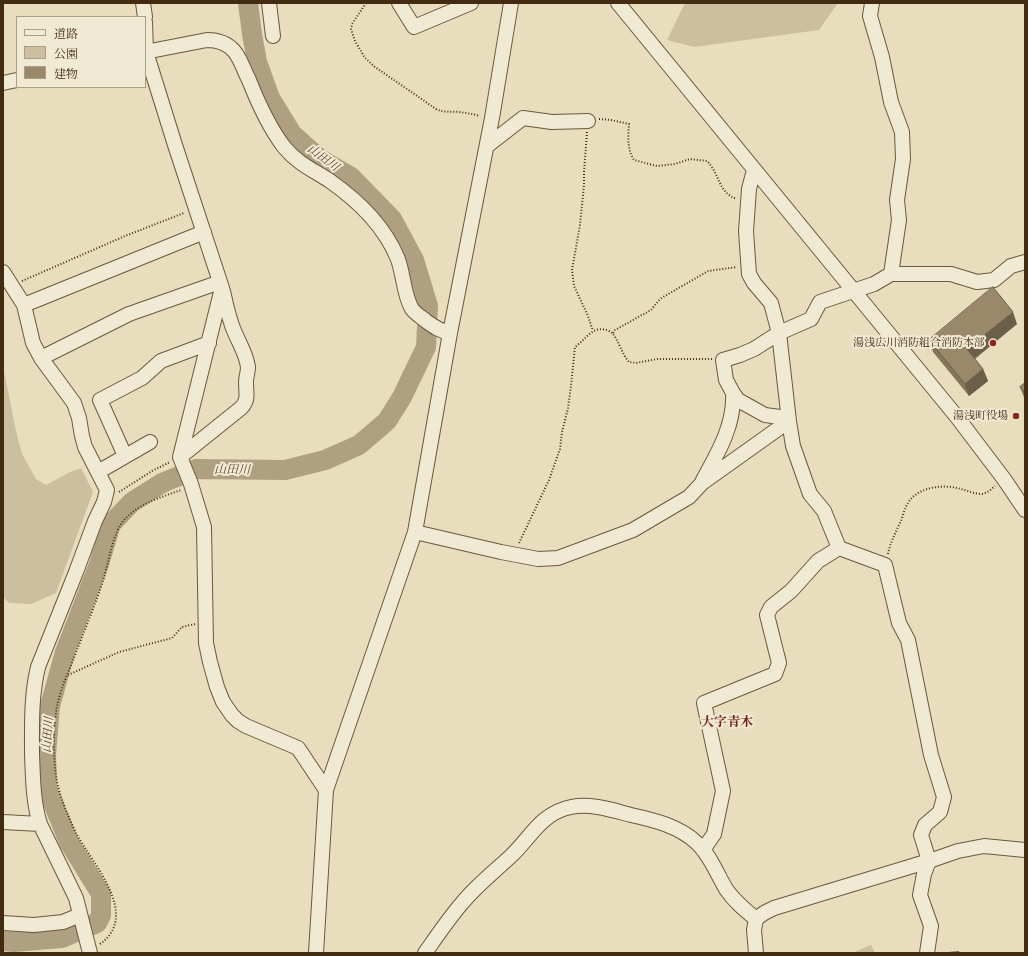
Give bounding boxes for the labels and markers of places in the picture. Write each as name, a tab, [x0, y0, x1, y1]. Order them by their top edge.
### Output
place label: 湯浅広川消防組合消防本部	[853, 336, 985, 350]
marker: 湯浅広川消防組合消防本部	[988, 338, 998, 348]
place label: 湯浅町役場	[953, 409, 1008, 423]
marker: 湯浅町役場	[1011, 411, 1021, 421]

